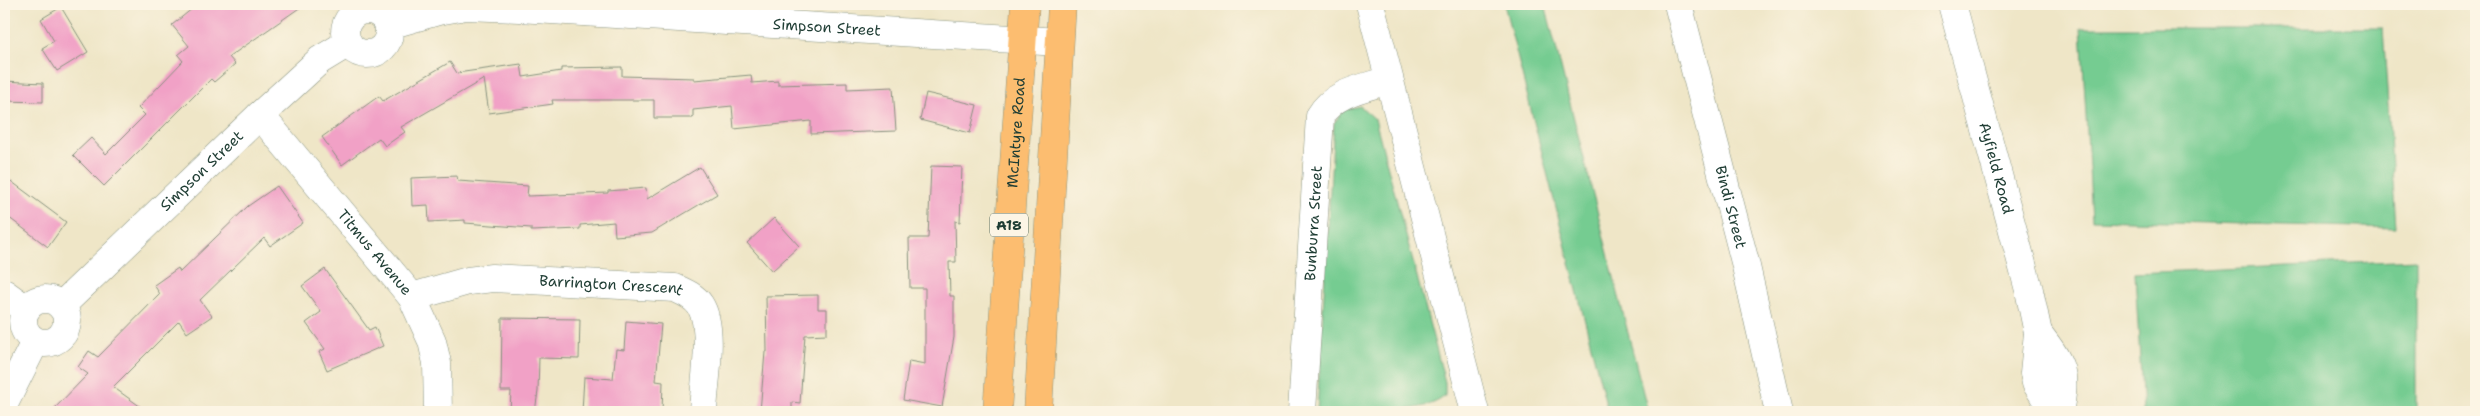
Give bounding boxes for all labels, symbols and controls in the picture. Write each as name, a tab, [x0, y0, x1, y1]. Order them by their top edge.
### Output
street label: Simpson Street	[772, 14, 882, 41]
street label: McIntyre Road	[1002, 76, 1030, 189]
street label: Ayfield Road	[1974, 120, 2018, 217]
street label: Simpson Street	[156, 126, 248, 216]
street label: Bindi Street	[1710, 164, 1751, 251]
street label: Bunburra Street	[1300, 165, 1327, 282]
street label: Titmus Avenue	[333, 205, 416, 300]
road number: A18	[990, 214, 1028, 236]
street label: Barrington Crescent	[539, 271, 687, 301]

